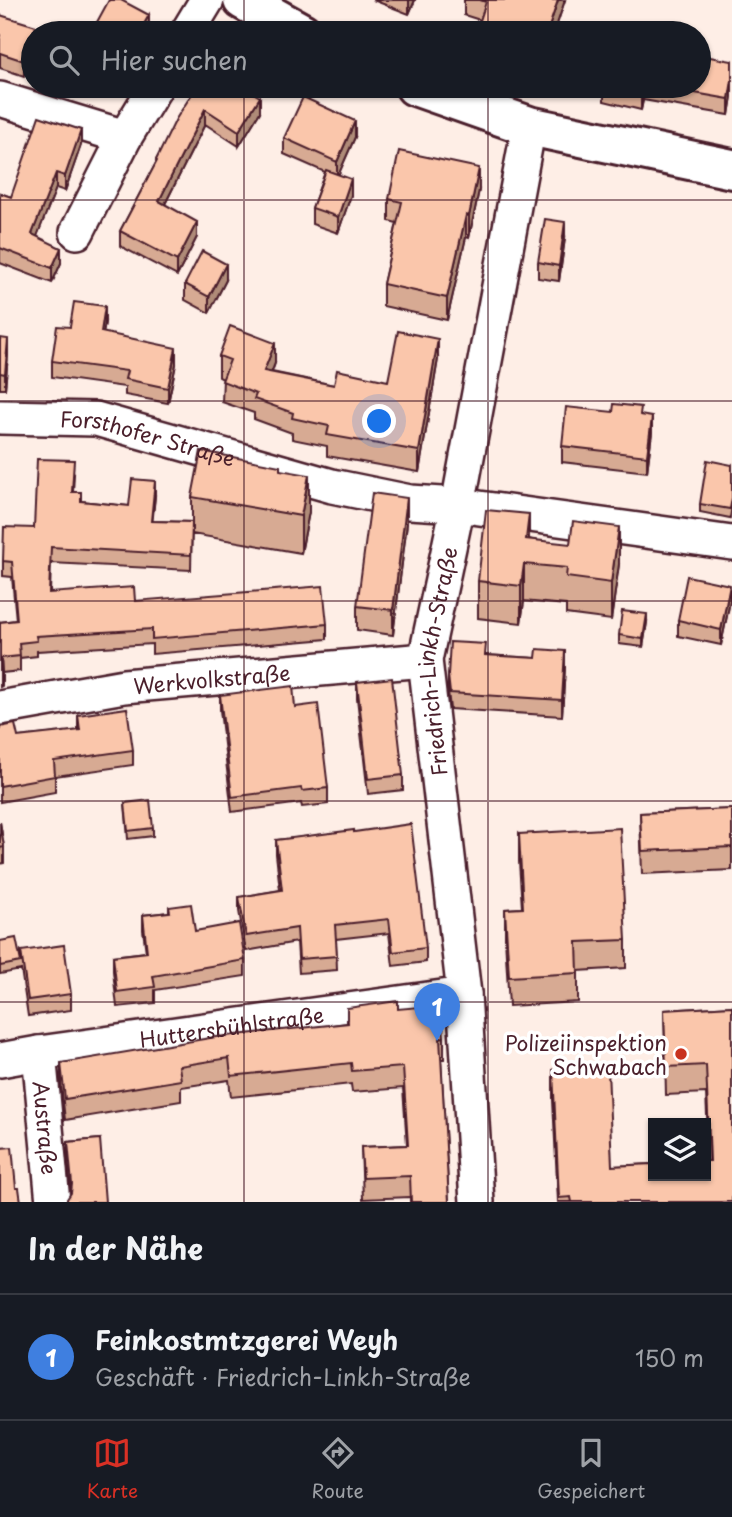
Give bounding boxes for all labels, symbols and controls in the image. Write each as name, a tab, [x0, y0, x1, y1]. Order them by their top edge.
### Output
search box	[21, 21, 711, 98]
text: Hier suchen	[101, 40, 248, 79]
icon: search	[45, 41, 83, 79]
street label: Forsthofer Straße	[60, 402, 239, 474]
your location	[362, 404, 396, 438]
street label: Friedrich-Linkh-Straße	[409, 544, 465, 778]
street label: Werkvolkstraße	[132, 656, 291, 701]
pin: 1	[414, 983, 460, 1041]
street label: Huttersbühlstraße	[137, 998, 326, 1055]
place label: Polizeiinspektion Schwabach	[505, 1026, 667, 1082]
marker: Polizeiinspektion Schwabach	[673, 1046, 689, 1062]
street label: Austraße	[26, 1079, 66, 1176]
map controls	[648, 1118, 711, 1181]
button: layers	[648, 1118, 711, 1181]
text: In der Nähe	[28, 1225, 203, 1270]
text: Feinkostmtzgerei Weyh	[95, 1320, 398, 1359]
text: 1	[46, 1340, 57, 1375]
text: 150 m	[635, 1340, 704, 1375]
text: Geschäft · Friedrich-Linkh-Straße	[95, 1359, 471, 1394]
tab: Karte	[87, 1434, 138, 1504]
tab: Route	[312, 1434, 364, 1504]
tab: Gespeichert	[537, 1434, 645, 1504]

